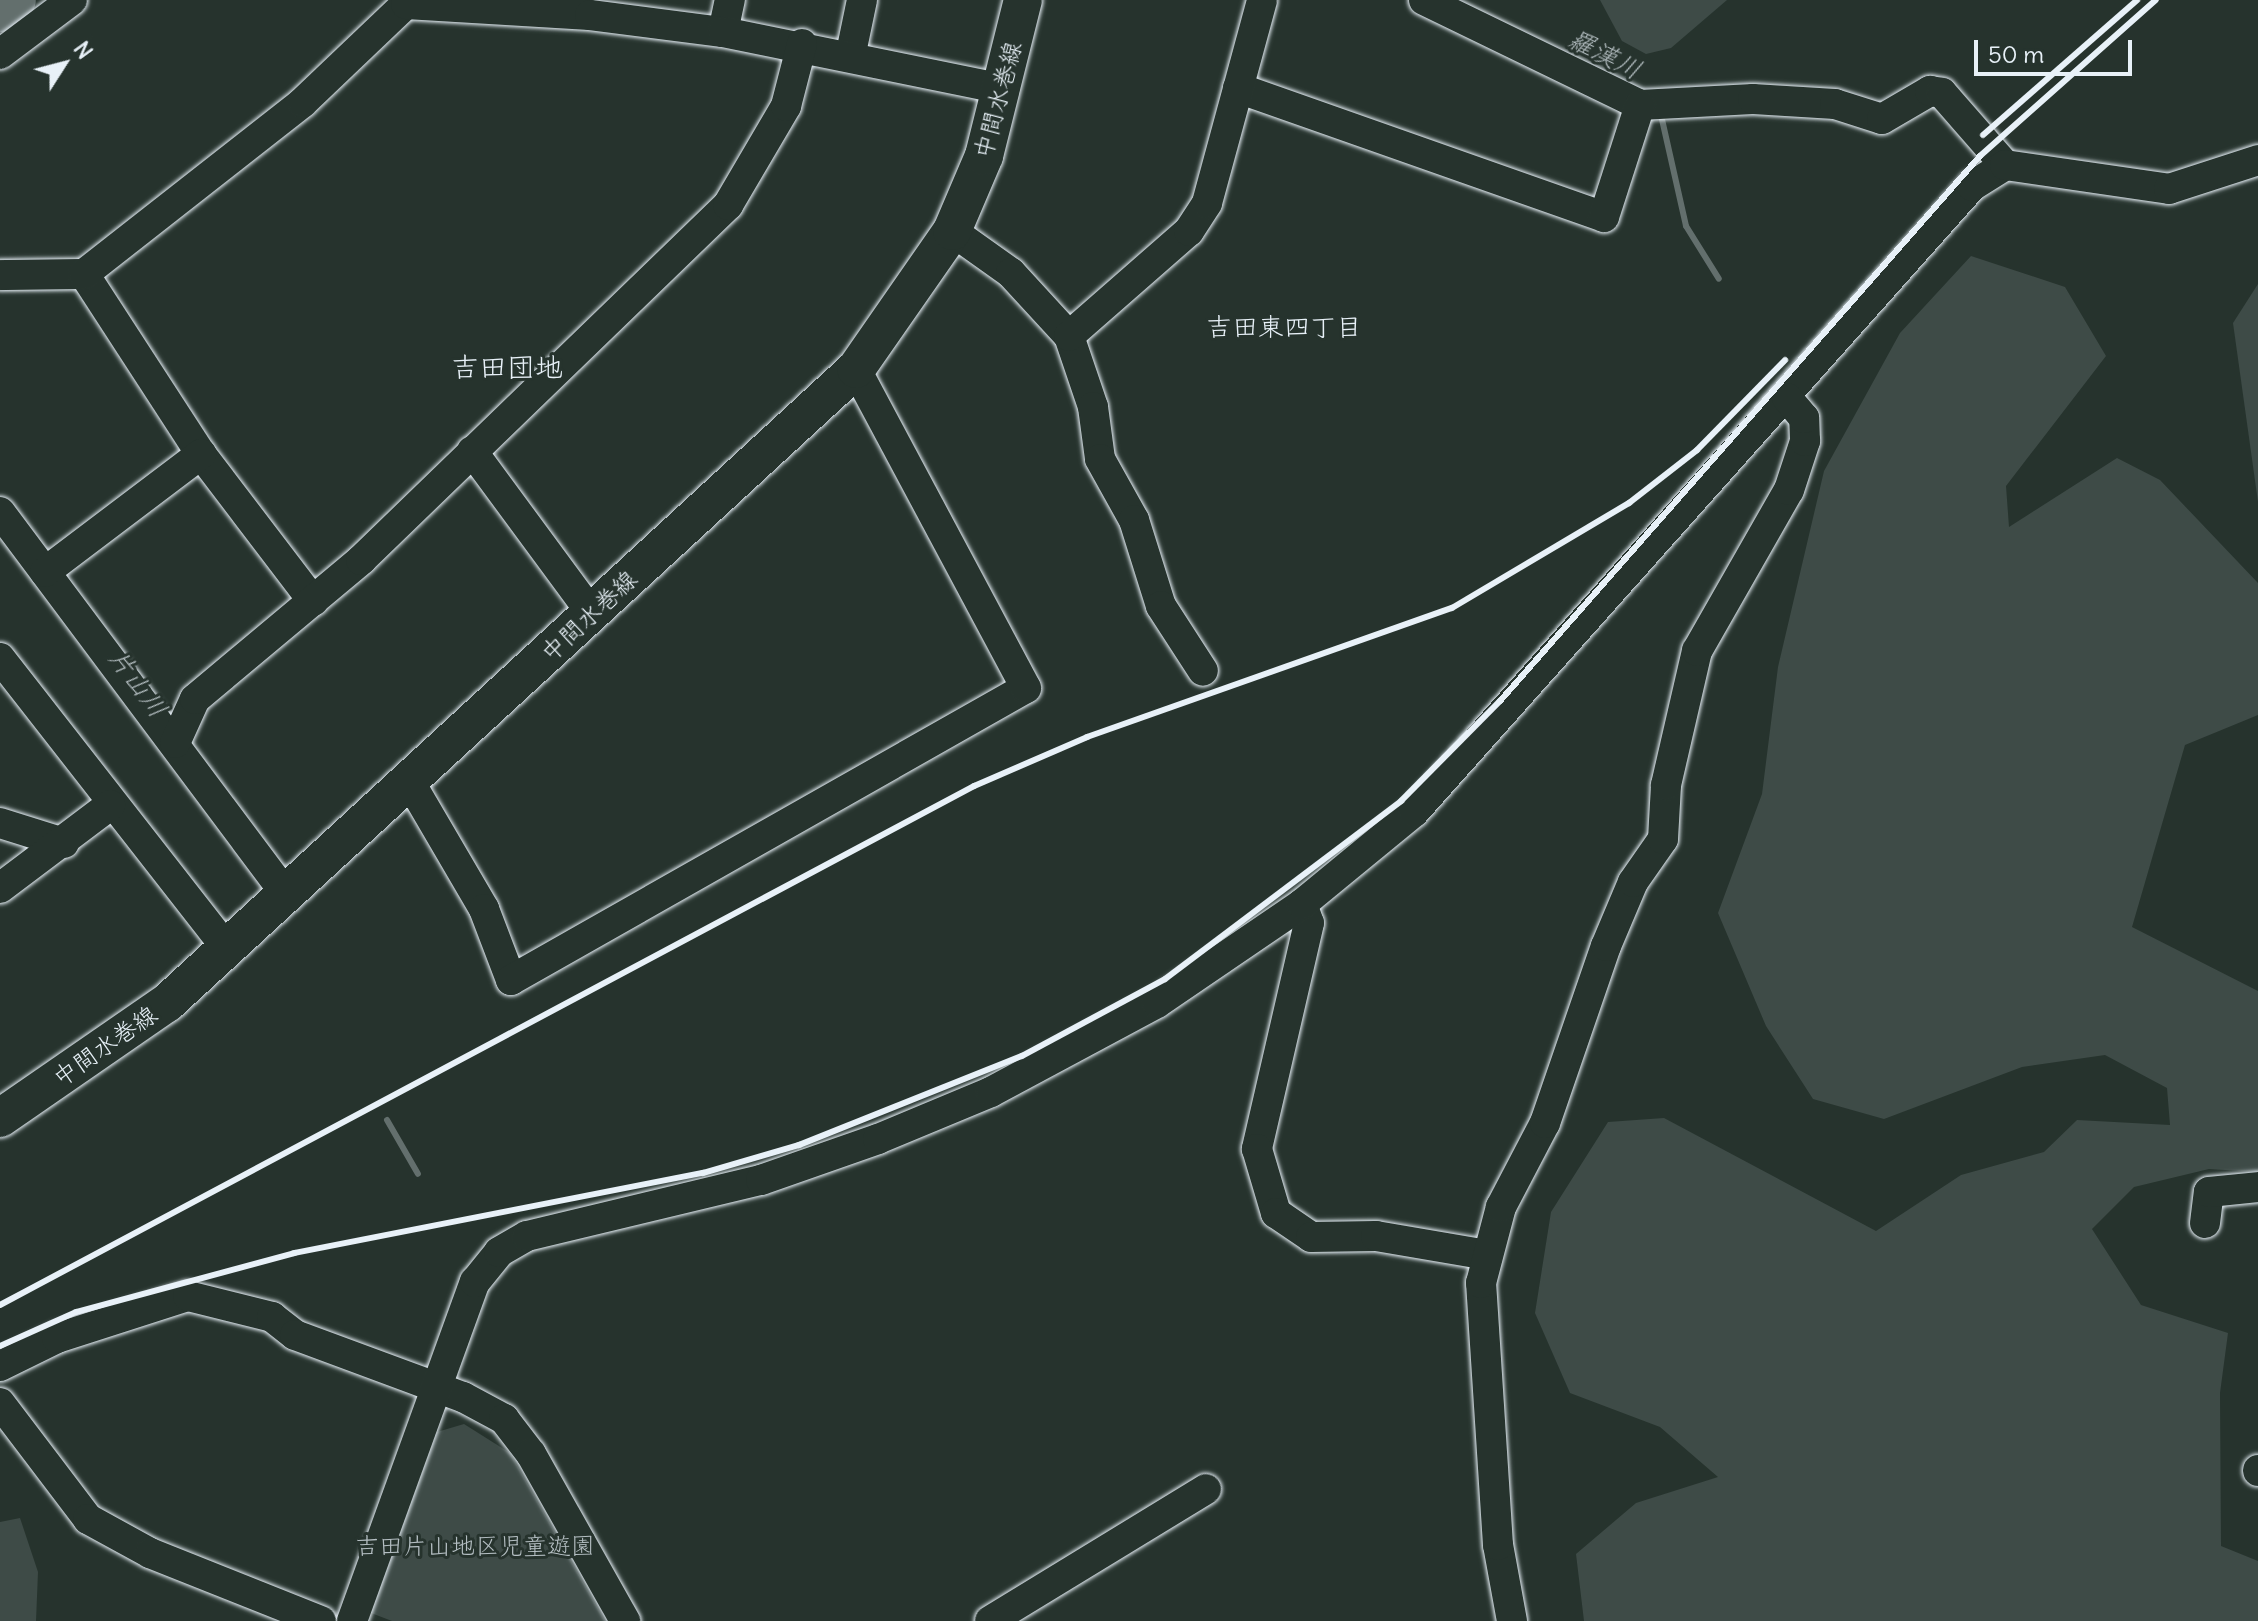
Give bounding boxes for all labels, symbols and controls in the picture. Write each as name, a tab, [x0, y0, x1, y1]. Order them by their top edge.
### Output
water label: 羅漢川	[1563, 22, 1647, 86]
north arrow	[24, 24, 104, 104]
scale bar	[1978, 24, 2136, 74]
text: N	[68, 36, 99, 64]
street label: 中間水巻線	[969, 38, 1027, 162]
text: 50 m	[1988, 39, 2044, 69]
district label: 吉田東四丁目	[1206, 311, 1362, 343]
district label: 吉田団地	[451, 350, 563, 384]
street label: 中間水巻線	[535, 565, 643, 667]
water label: 片山川	[102, 642, 174, 724]
street label: 中間水巻線	[48, 1000, 162, 1092]
park label: 吉田片山地区児童遊園	[355, 1532, 595, 1560]

